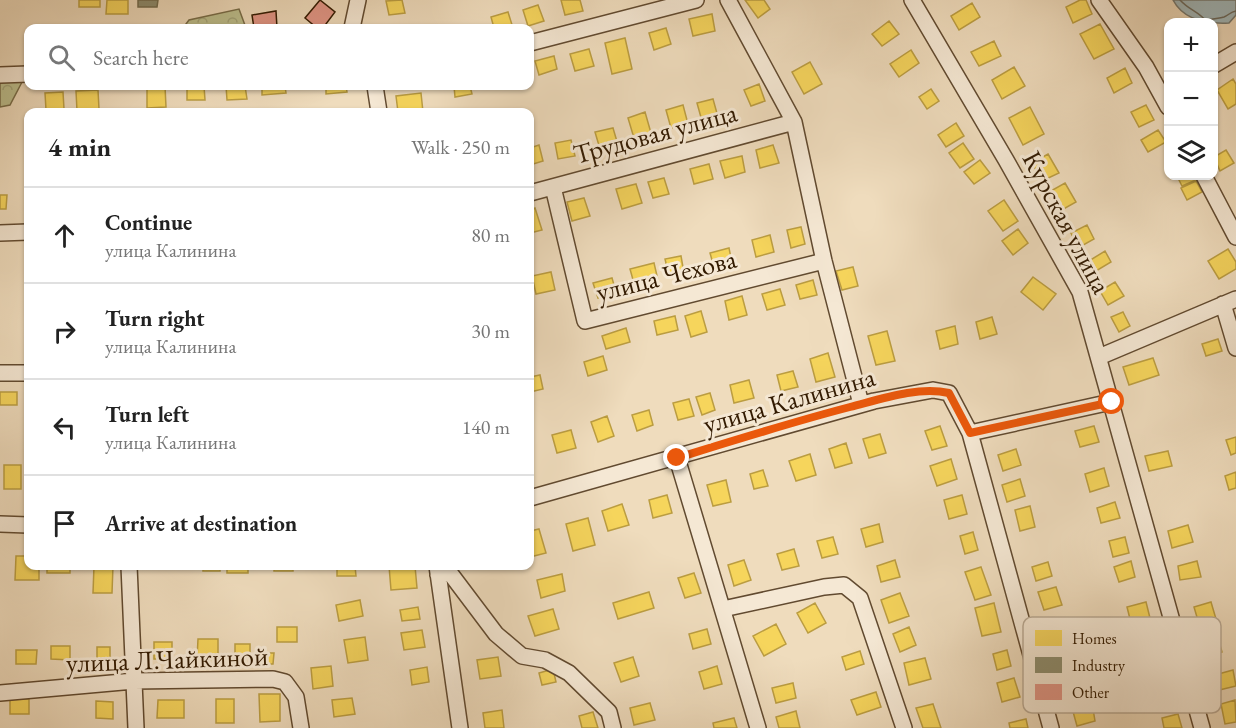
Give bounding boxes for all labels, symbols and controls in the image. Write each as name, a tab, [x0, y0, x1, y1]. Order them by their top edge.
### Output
map controls	[1164, 18, 1218, 180]
button: +	[1164, 18, 1218, 72]
search box	[24, 24, 534, 90]
icon: search	[45, 41, 78, 74]
text: Search here	[93, 43, 188, 72]
button: −	[1164, 72, 1218, 126]
street label: Трудовая улица	[569, 94, 741, 172]
button: layers	[1164, 126, 1218, 180]
text: 4 min	[48, 130, 111, 164]
text: Walk · 250 m	[411, 134, 510, 160]
street label: Курская улица	[1015, 144, 1119, 300]
text: Continue	[105, 208, 192, 237]
icon: ahead	[48, 219, 81, 252]
text: 80 m	[471, 222, 510, 248]
text: улица Калинина	[105, 237, 236, 263]
street label: улица Чехова	[592, 241, 740, 309]
text: Turn right	[105, 304, 204, 333]
icon: right	[48, 315, 81, 348]
text: 30 m	[471, 318, 510, 344]
text: улица Калинина	[105, 333, 236, 359]
street label: улица Калинина	[699, 359, 879, 441]
route start	[1098, 388, 1124, 414]
text: Turn left	[105, 400, 189, 429]
icon: left	[48, 411, 81, 444]
text: 140 m	[462, 414, 510, 440]
text: улица Калинина	[105, 429, 236, 455]
route end	[663, 444, 689, 470]
icon: arrive	[48, 507, 81, 540]
text: Arrive at destination	[105, 509, 297, 538]
legend	[1023, 617, 1221, 713]
text: Homes	[1072, 628, 1117, 649]
street label: улица Л.Чайкиной	[65, 638, 269, 680]
text: Industry	[1072, 655, 1126, 676]
text: Other	[1072, 682, 1110, 703]

